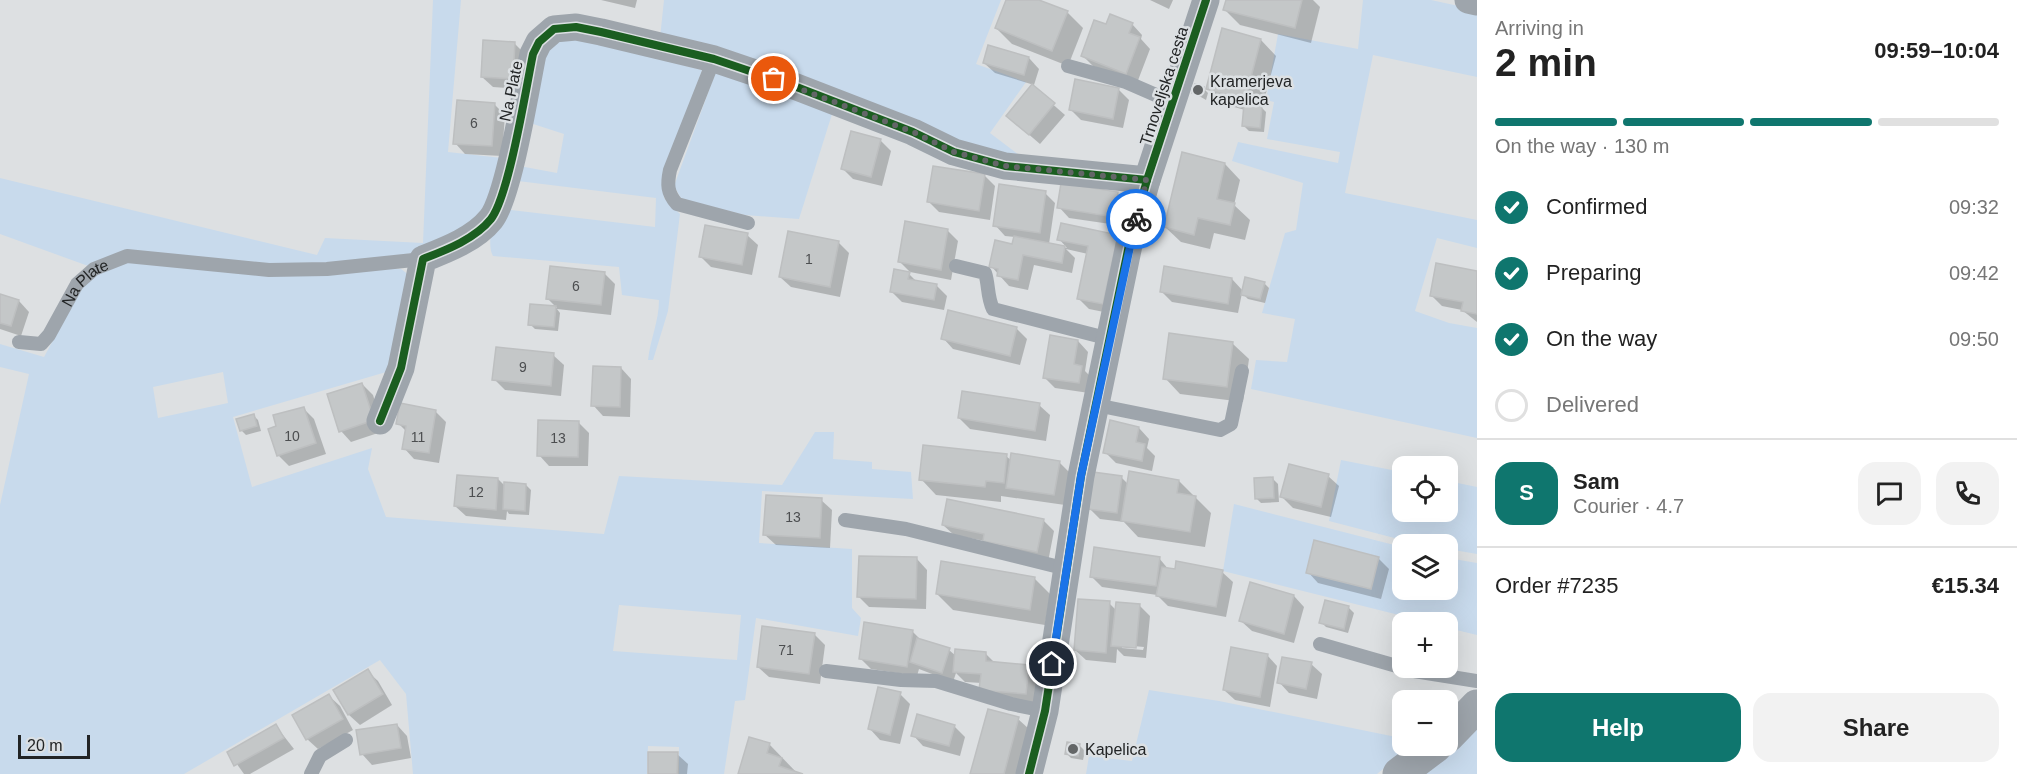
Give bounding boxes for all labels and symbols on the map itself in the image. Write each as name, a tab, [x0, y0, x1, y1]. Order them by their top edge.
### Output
street label: Trnoveljska cesta	[1137, 24, 1191, 148]
pin	[748, 53, 799, 104]
street label: Na Plate	[496, 59, 526, 123]
place label: Kramerjeva kapelica	[1210, 73, 1292, 108]
marker: Kramerjeva kapelica	[1191, 83, 1205, 97]
house number: 6	[470, 115, 478, 131]
courier	[1106, 189, 1166, 249]
house number: 1	[805, 251, 813, 267]
street label: Na Plate	[58, 256, 111, 309]
house number: 6	[572, 278, 580, 294]
house number: 9	[519, 359, 527, 375]
house number: 10	[284, 428, 300, 444]
house number: 11	[411, 429, 425, 445]
house number: 13	[550, 430, 566, 446]
house number: 12	[468, 484, 484, 500]
house number: 13	[785, 509, 801, 525]
pin	[1026, 638, 1077, 689]
house number: 71	[778, 642, 794, 658]
scale bar	[18, 732, 90, 760]
place label: Kapelica	[1085, 741, 1146, 758]
marker: Kapelica	[1066, 742, 1080, 756]

